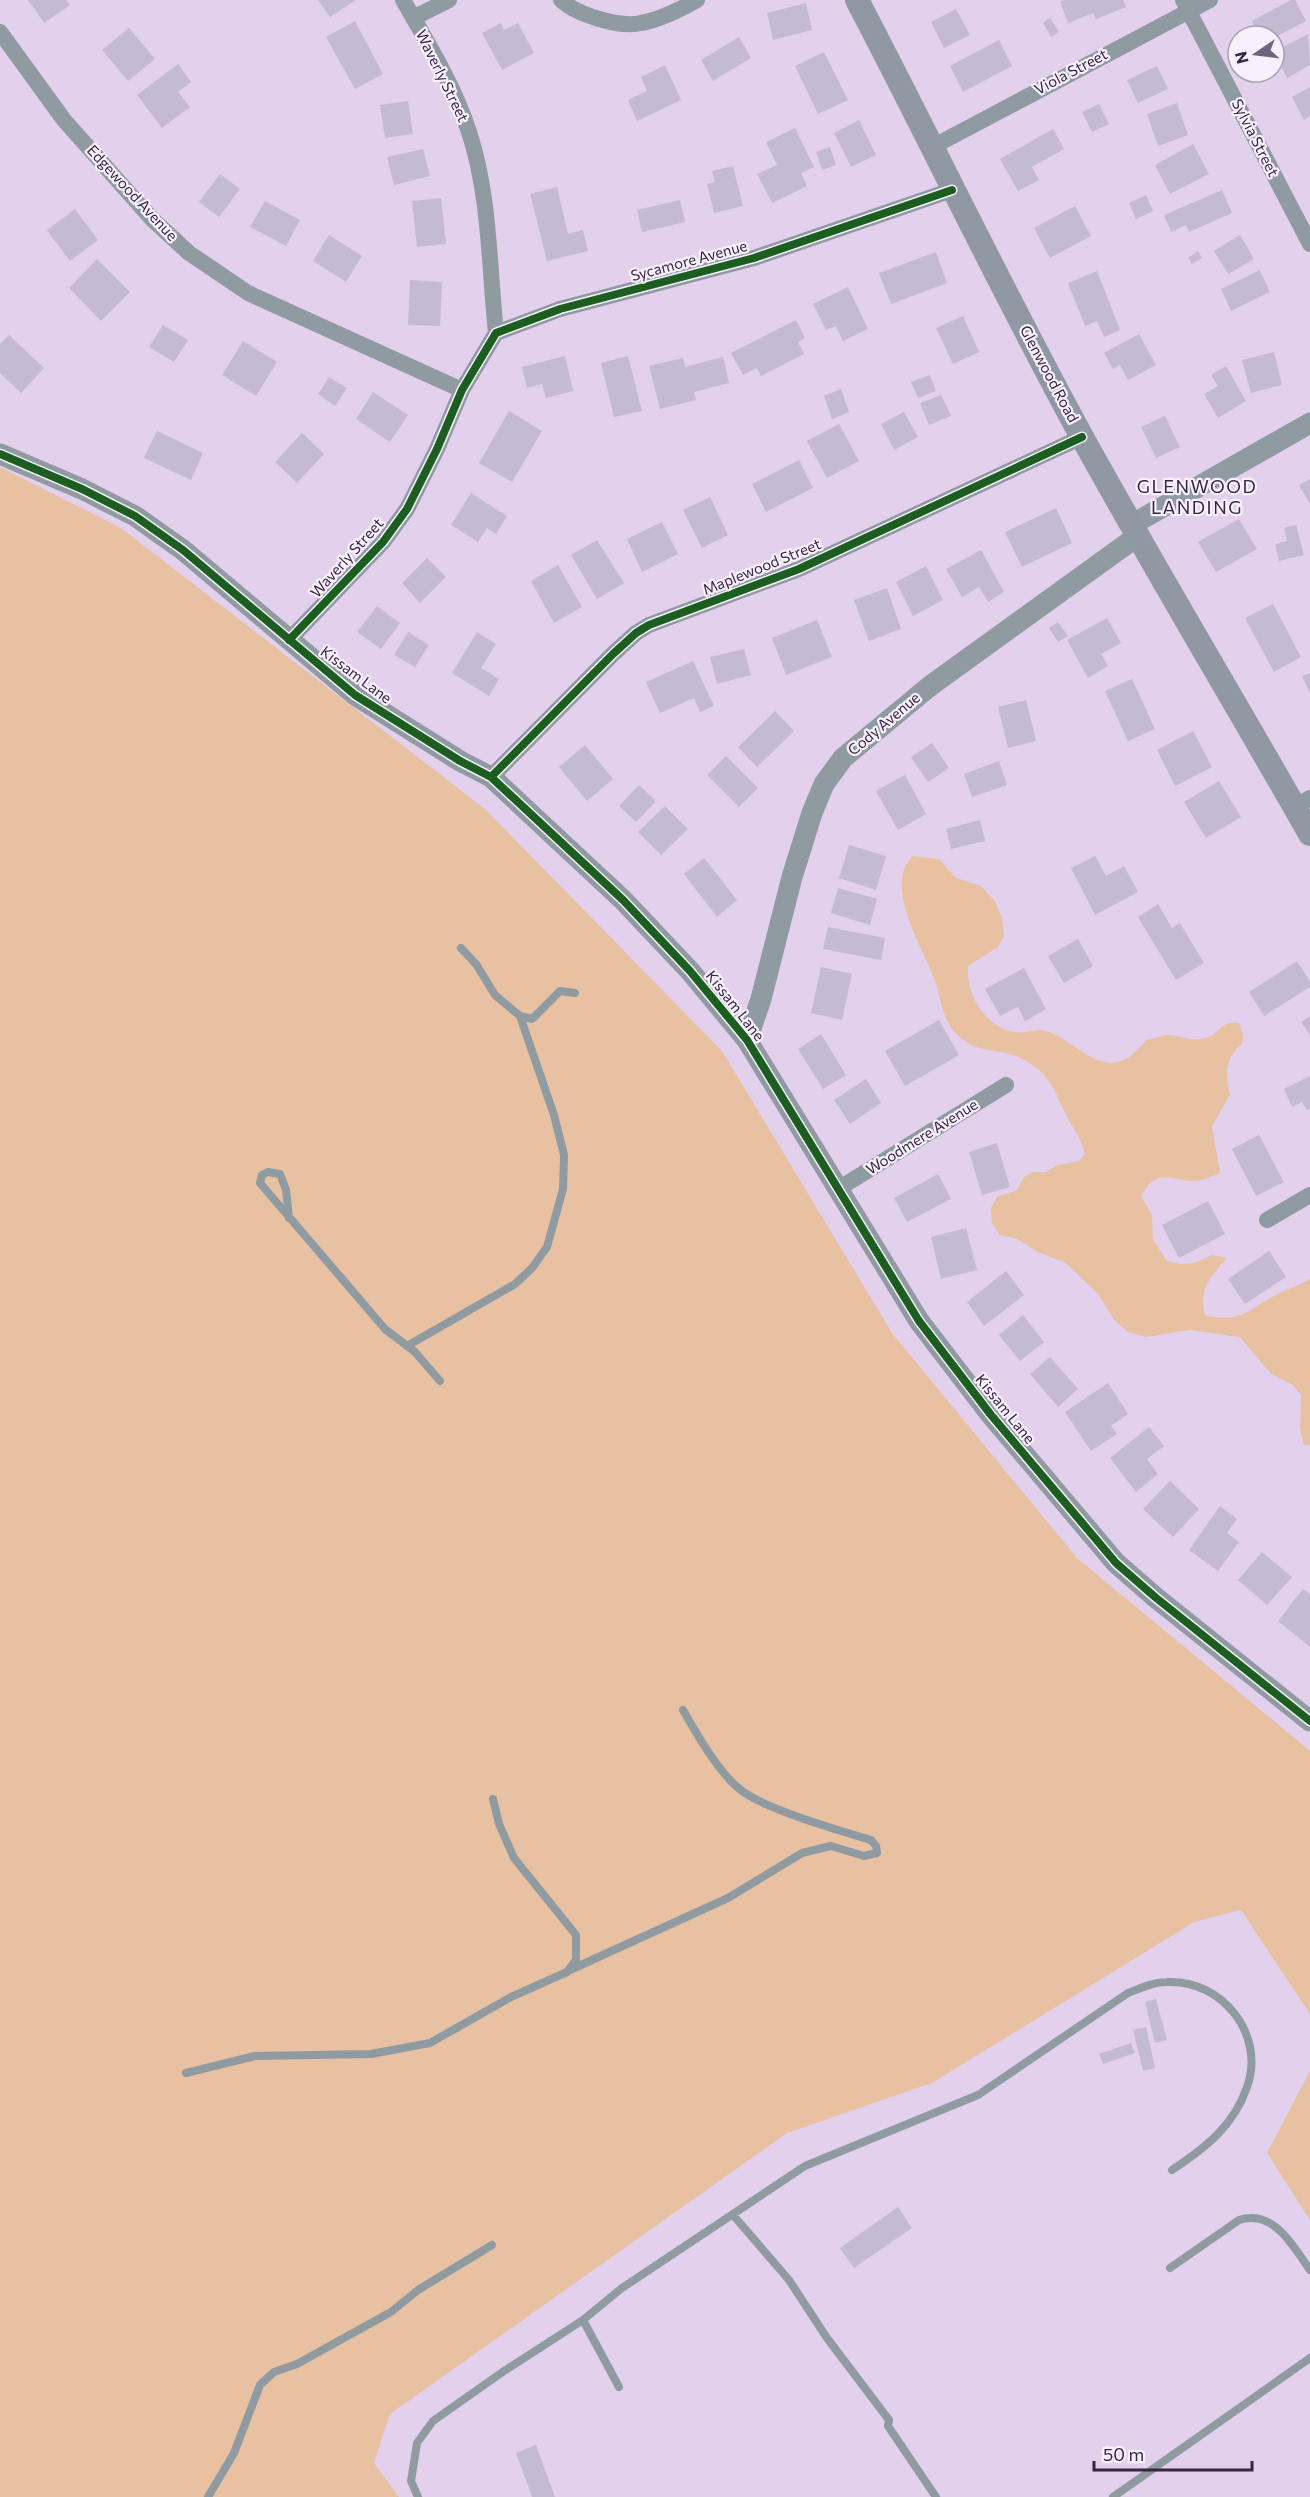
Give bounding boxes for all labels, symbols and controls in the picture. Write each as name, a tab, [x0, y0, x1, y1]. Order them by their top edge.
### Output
north arrow	[1226, 24, 1286, 84]
street label: Waverly Street	[413, 27, 473, 125]
street label: Viola Street	[1031, 44, 1110, 98]
text: N	[1230, 50, 1252, 66]
street label: Sylvia Street	[1229, 96, 1283, 179]
street label: Edgewood Avenue	[84, 141, 182, 244]
street label: Sycamore Avenue	[629, 236, 749, 284]
street label: Glenwood Road	[1017, 322, 1083, 425]
district label: GLENWOOD LANDING	[1137, 475, 1257, 518]
street label: Waverly Street	[306, 514, 387, 601]
street label: Maplewood Street	[700, 534, 823, 598]
street label: Kissam Lane	[318, 642, 396, 707]
street label: Cody Avenue	[844, 688, 923, 759]
street label: Kissam Lane	[703, 967, 769, 1044]
street label: Woodmere Avenue	[862, 1094, 981, 1178]
street label: Kissam Lane	[972, 1370, 1039, 1447]
scale bar	[1094, 2434, 1252, 2472]
text: 50 m	[1103, 2443, 1144, 2465]

